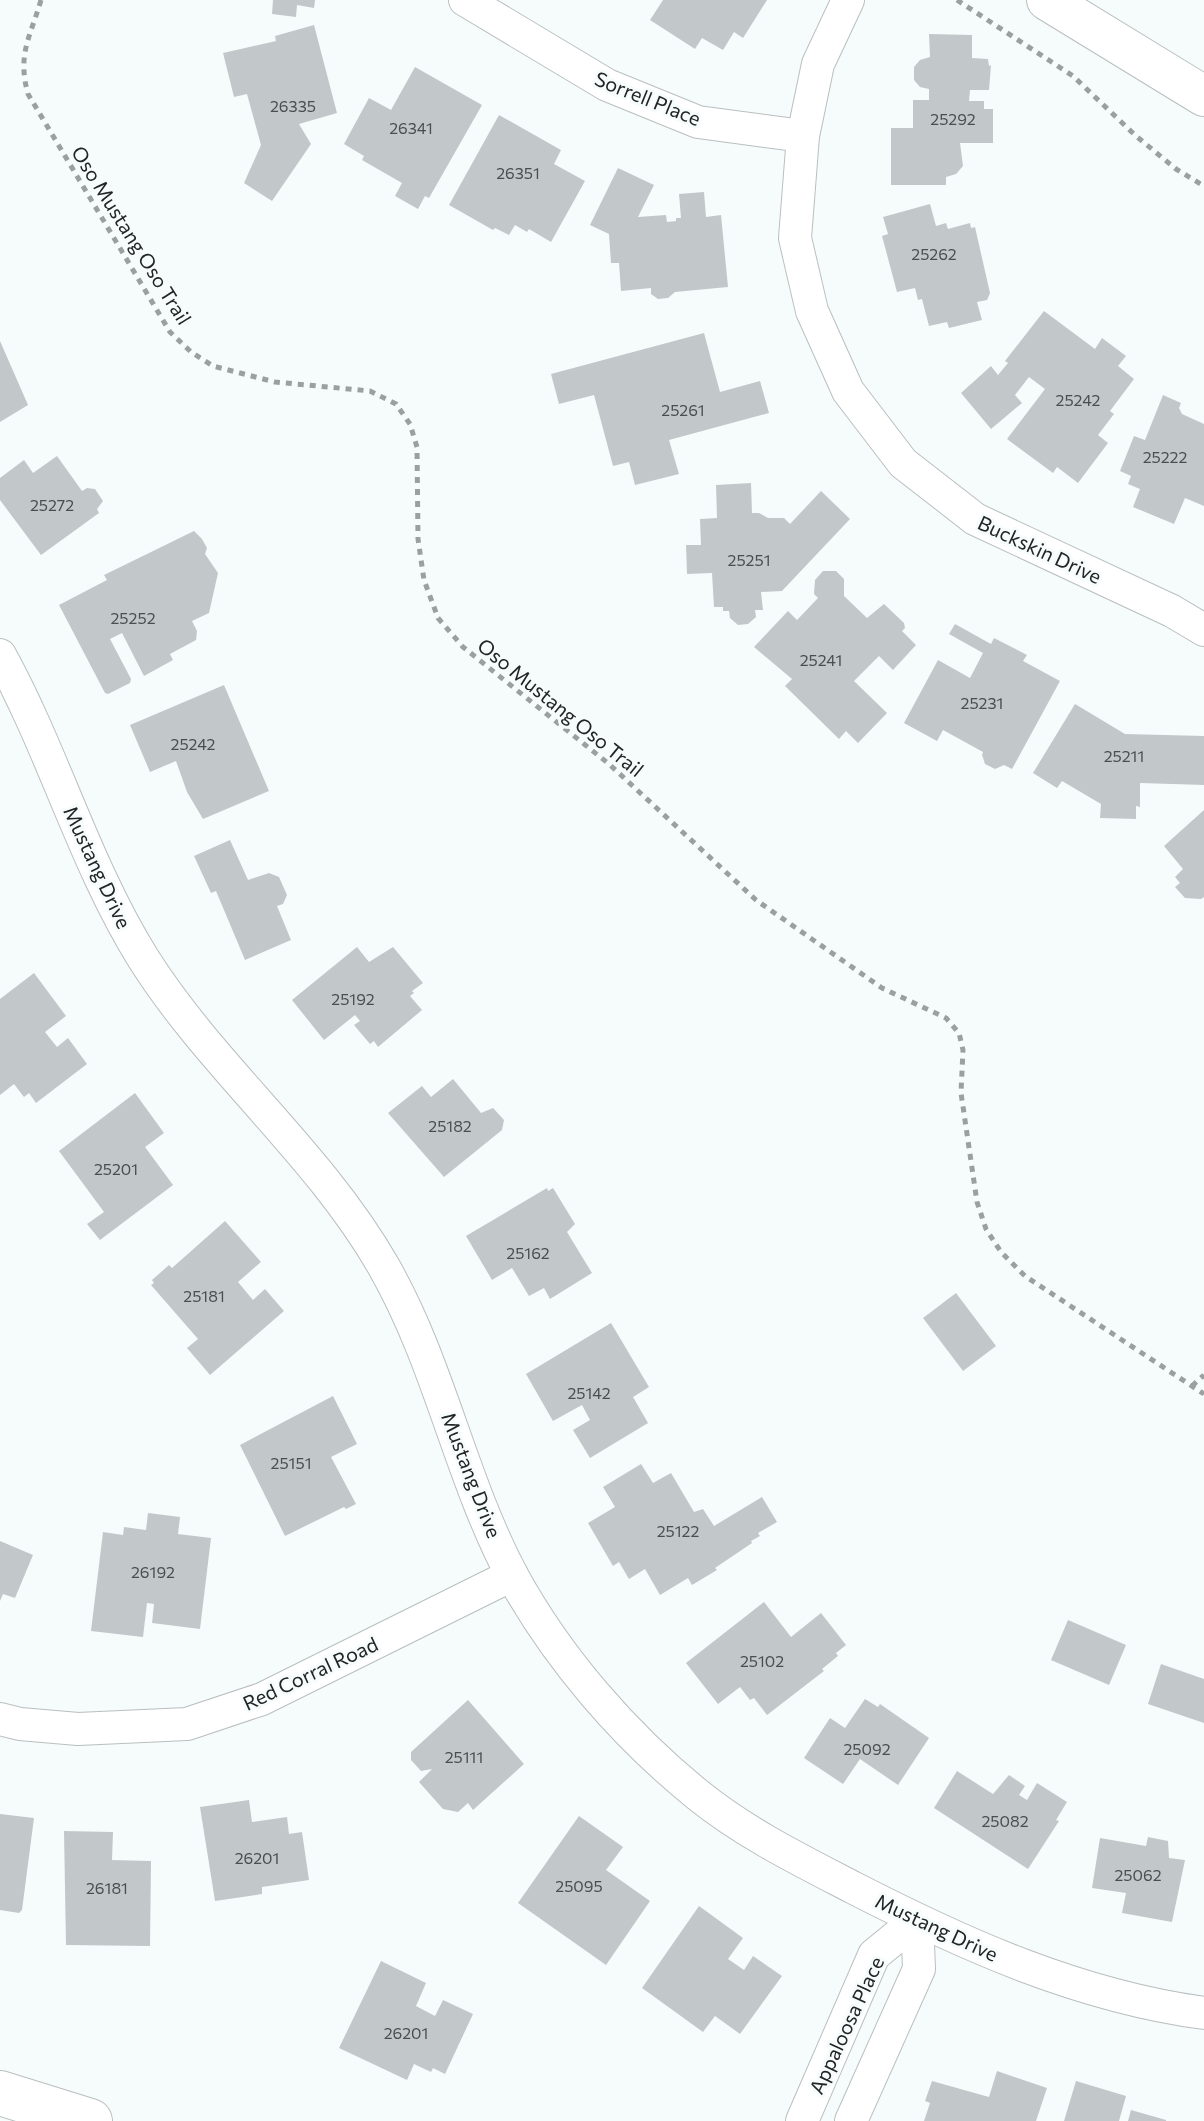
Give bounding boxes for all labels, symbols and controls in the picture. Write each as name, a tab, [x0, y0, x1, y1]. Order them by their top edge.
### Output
street label: Sorrell Place	[591, 66, 705, 130]
house number: 26335	[270, 96, 316, 115]
house number: 25292	[930, 109, 976, 128]
house number: 26341	[389, 118, 433, 137]
street label: Oso Mustang Oso Trail	[67, 141, 197, 329]
house number: 26351	[496, 163, 540, 182]
house number: 25262	[911, 244, 957, 263]
house number: 25242	[1056, 390, 1101, 409]
house number: 25261	[661, 400, 705, 419]
house number: 25222	[1143, 447, 1187, 466]
house number: 25272	[30, 495, 74, 514]
street label: Buckskin Drive	[974, 510, 1106, 588]
house number: 25251	[728, 550, 770, 569]
house number: 25252	[111, 608, 156, 627]
street label: Oso Mustang Oso Trail	[473, 633, 649, 781]
house number: 25241	[800, 650, 842, 669]
house number: 25231	[961, 693, 1003, 712]
house number: 25242	[171, 734, 216, 753]
house number: 25211	[1104, 746, 1144, 765]
street label: Mustang Drive	[59, 802, 137, 932]
house number: 25192	[331, 989, 375, 1008]
house number: 25182	[428, 1116, 472, 1135]
house number: 25201	[94, 1159, 138, 1178]
house number: 25162	[506, 1243, 550, 1262]
house number: 25181	[183, 1286, 225, 1305]
house number: 25142	[567, 1383, 611, 1402]
street label: Mustang Drive	[437, 1409, 507, 1541]
house number: 25151	[271, 1453, 311, 1472]
house number: 25122	[657, 1521, 699, 1540]
house number: 26192	[131, 1562, 175, 1581]
street label: Red Corral Road	[239, 1631, 381, 1715]
house number: 25102	[740, 1651, 784, 1670]
house number: 25092	[843, 1739, 891, 1758]
house number: 25111	[445, 1747, 483, 1766]
house number: 25082	[981, 1811, 1029, 1830]
house number: 26201	[235, 1848, 279, 1867]
house number: 25062	[1114, 1865, 1162, 1884]
house number: 25095	[555, 1876, 603, 1895]
house number: 26181	[86, 1878, 128, 1897]
street label: Mustang Drive	[872, 1888, 1002, 1966]
street label: Appaloosa Place	[804, 1953, 888, 2097]
house number: 26201	[384, 2023, 428, 2042]

